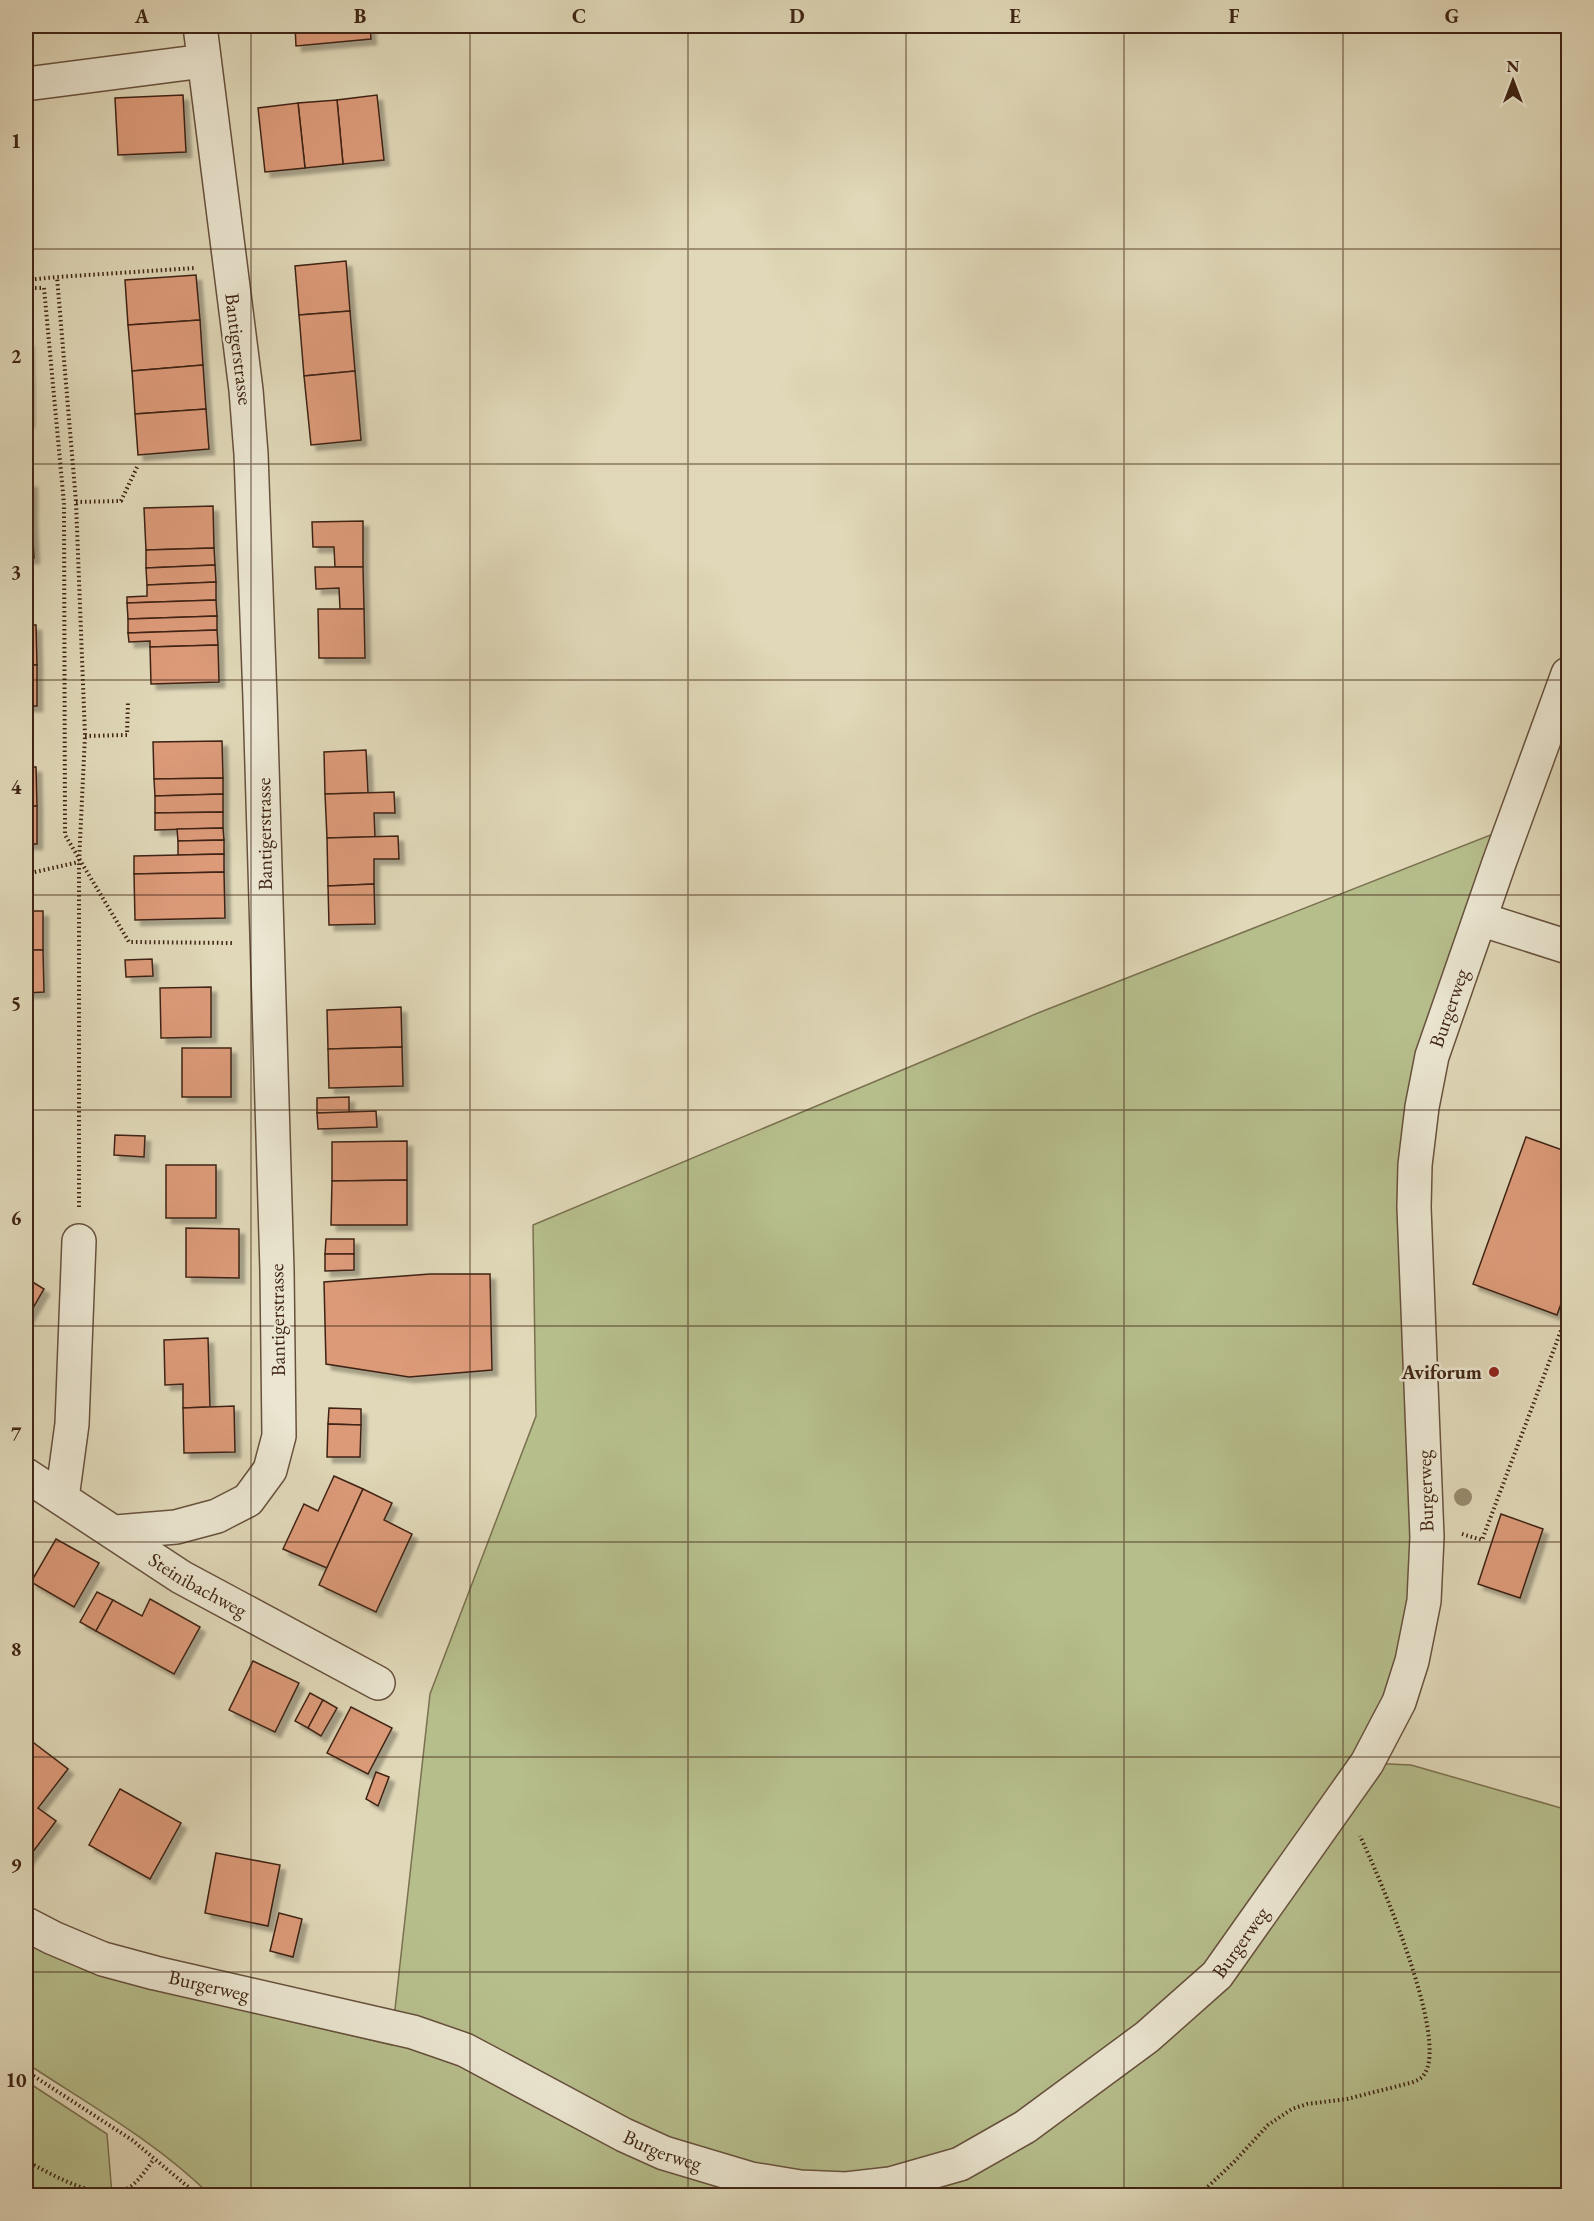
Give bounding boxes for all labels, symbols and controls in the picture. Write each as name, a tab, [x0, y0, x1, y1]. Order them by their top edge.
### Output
text: A	[134, 3, 150, 29]
text: B	[354, 3, 366, 29]
text: C	[572, 3, 586, 29]
text: D	[789, 3, 805, 29]
text: E	[1009, 3, 1021, 29]
text: F	[1229, 3, 1240, 29]
text: G	[1445, 3, 1459, 29]
north arrow	[1483, 51, 1543, 111]
text: N	[1507, 56, 1520, 77]
text: 1	[11, 128, 21, 154]
street label: Bantigerstrasse	[219, 291, 259, 407]
text: 2	[11, 343, 22, 369]
text: 3	[11, 559, 21, 585]
text: 4	[11, 774, 22, 800]
street label: Bantigerstrasse	[250, 777, 278, 891]
street label: Burgerweg	[1423, 965, 1474, 1051]
text: 5	[11, 990, 21, 1016]
text: 6	[11, 1205, 22, 1231]
street label: Bantigerstrasse	[263, 1263, 291, 1377]
place label: Aviforum	[1400, 1359, 1482, 1385]
marker: Aviforum	[1487, 1365, 1501, 1379]
text: 7	[11, 1421, 22, 1447]
street label: Burgerweg	[1411, 1449, 1439, 1532]
street label: Steinibachweg	[144, 1546, 252, 1623]
text: 8	[11, 1636, 21, 1662]
text: 9	[11, 1852, 22, 1878]
street label: Burgerweg	[1206, 1901, 1275, 1983]
street label: Burgerweg	[166, 1964, 252, 2007]
text: 10	[5, 2067, 27, 2093]
street label: Burgerweg	[619, 2123, 705, 2177]

